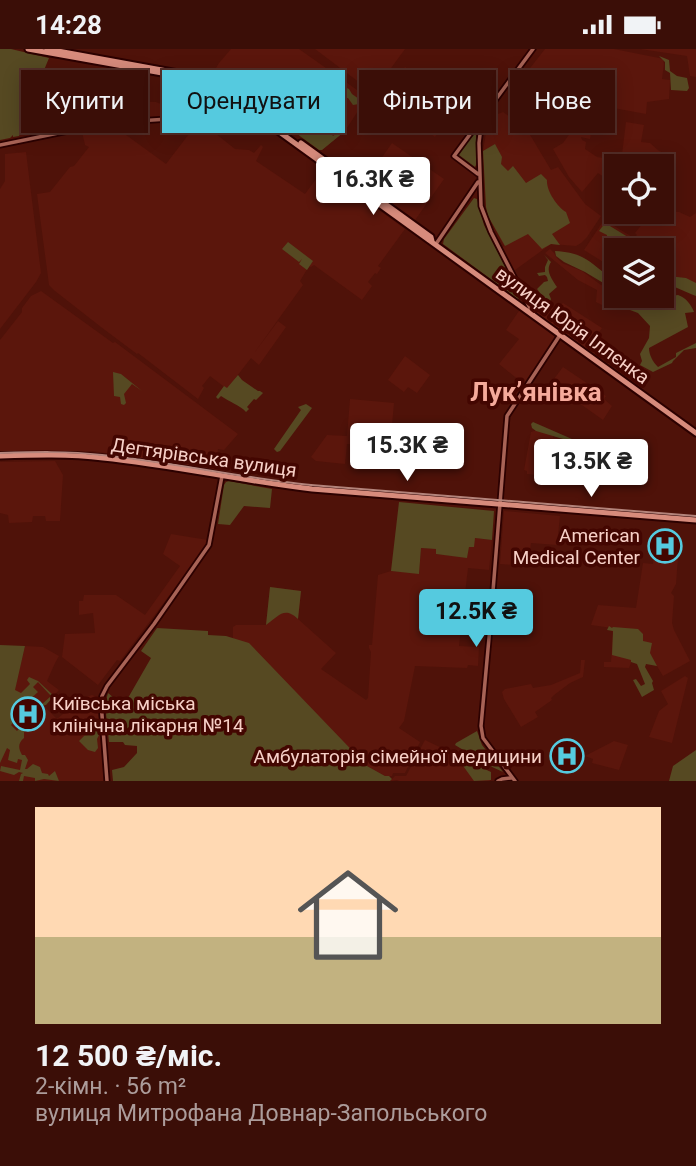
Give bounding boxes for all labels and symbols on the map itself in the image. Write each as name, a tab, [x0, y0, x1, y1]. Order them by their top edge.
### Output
pin: 16.3K ₴	[308, 157, 438, 217]
street label: вулиця Юрія Іллєнка	[491, 262, 654, 389]
district label: Лукʼянівка	[470, 377, 602, 407]
pin: 15.3K ₴	[342, 423, 472, 483]
street label: Дегтярівська вулиця	[110, 433, 298, 482]
pin: 13.5K ₴	[526, 440, 656, 499]
place label: American Medical Center	[513, 524, 641, 569]
hospital icon: American Medical Center	[646, 527, 684, 565]
pin: 12.5K ₴	[411, 589, 541, 649]
place label: Київська міська клінічна лікарня №14	[52, 692, 244, 737]
hospital icon: Київська міська клінічна лікарня №14	[9, 695, 47, 733]
hospital icon: Амбулаторія сімейної медицини	[548, 737, 586, 775]
place label: Амбулаторія сімейної медицини	[254, 745, 542, 768]

